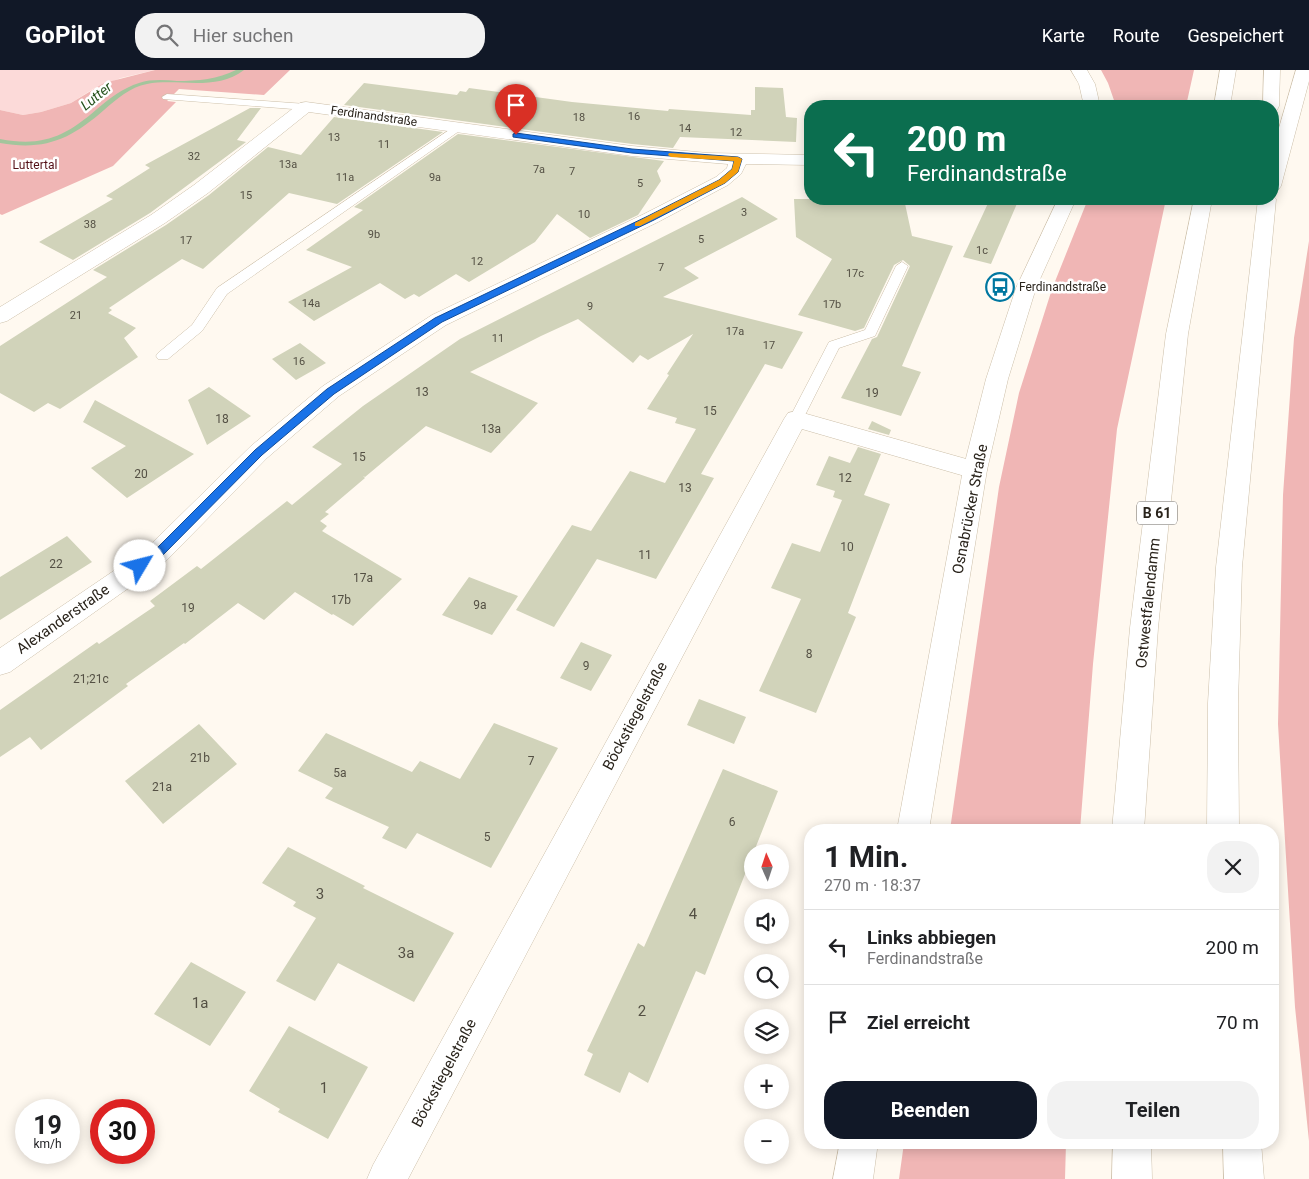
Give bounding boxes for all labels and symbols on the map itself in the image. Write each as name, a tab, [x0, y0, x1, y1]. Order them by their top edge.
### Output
water label: Lutter	[77, 78, 115, 113]
pin	[495, 84, 537, 135]
street label: Ferdinandstraße	[330, 103, 418, 129]
house number: 16	[628, 110, 640, 123]
house number: 18	[573, 111, 585, 124]
house number: 14	[679, 122, 691, 135]
house number: 12	[730, 126, 742, 139]
house number: 13	[328, 131, 340, 144]
house number: 11	[378, 138, 390, 151]
house number: 32	[188, 150, 200, 163]
park label: Luttertal	[13, 158, 57, 172]
house number: 13a	[279, 158, 297, 171]
house number: 7a	[533, 163, 545, 176]
house number: 7	[569, 165, 575, 178]
house number: 11a	[336, 171, 354, 184]
house number: 9a	[429, 171, 441, 184]
house number: 5	[637, 177, 643, 190]
house number: 15	[240, 189, 252, 202]
house number: 3	[741, 206, 747, 219]
house number: 10	[578, 208, 590, 221]
house number: 38	[84, 218, 96, 231]
house number: 9b	[368, 228, 380, 241]
house number: 5	[698, 233, 704, 246]
house number: 17	[180, 234, 192, 247]
house number: 1c	[976, 244, 988, 257]
house number: 12	[471, 255, 483, 268]
house number: 7	[658, 261, 664, 274]
house number: 17c	[846, 267, 864, 280]
bus stop icon: Ferdinandstraße	[985, 272, 1015, 302]
place label: Ferdinandstraße	[1019, 280, 1106, 294]
house number: 14a	[302, 297, 320, 310]
house number: 17b	[823, 298, 841, 311]
house number: 9	[587, 300, 593, 313]
house number: 21	[70, 309, 82, 322]
house number: 17a	[726, 325, 744, 338]
house number: 11	[492, 332, 504, 345]
house number: 17	[763, 339, 775, 352]
house number: 16	[293, 355, 305, 368]
house number: 13	[415, 385, 429, 399]
house number: 19	[865, 386, 879, 400]
house number: 15	[703, 404, 717, 418]
house number: 18	[215, 412, 229, 426]
house number: 13a	[481, 422, 501, 436]
street label: Osnabrücker Straße	[949, 442, 991, 575]
house number: 15	[352, 450, 366, 464]
house number: 20	[134, 467, 148, 481]
house number: 12	[838, 471, 852, 485]
house number: 13	[678, 481, 692, 495]
road number: B 61	[1137, 502, 1177, 524]
street label: Ostwestfalendamm	[1132, 537, 1164, 669]
position arrow	[113, 539, 165, 591]
house number: 10	[840, 540, 854, 554]
house number: 11	[638, 548, 652, 562]
house number: 22	[49, 557, 63, 571]
house number: 17a	[353, 571, 373, 585]
street label: Alexanderstraße	[13, 580, 113, 658]
house number: 17b	[331, 593, 351, 607]
house number: 9a	[473, 598, 487, 612]
house number: 19	[181, 601, 195, 615]
house number: 8	[806, 647, 813, 661]
house number: 9	[583, 659, 589, 673]
street label: Böckstiegelstraße	[599, 659, 671, 773]
house number: 21;21c	[73, 672, 109, 686]
house number: 21b	[190, 751, 210, 765]
house number: 7	[528, 754, 535, 768]
house number: 5a	[333, 766, 347, 780]
house number: 21a	[152, 780, 172, 794]
house number: 6	[729, 815, 736, 829]
house number: 5	[484, 830, 491, 844]
north arrow	[744, 844, 789, 889]
house number: 3	[316, 885, 324, 903]
house number: 4	[689, 905, 698, 923]
house number: 3a	[398, 944, 414, 962]
house number: 1a	[192, 994, 208, 1012]
house number: 2	[638, 1002, 646, 1020]
street label: Böckstiegelstraße	[408, 1016, 480, 1130]
house number: 1	[320, 1079, 328, 1097]
speed limit sign: 30	[90, 1099, 155, 1164]

